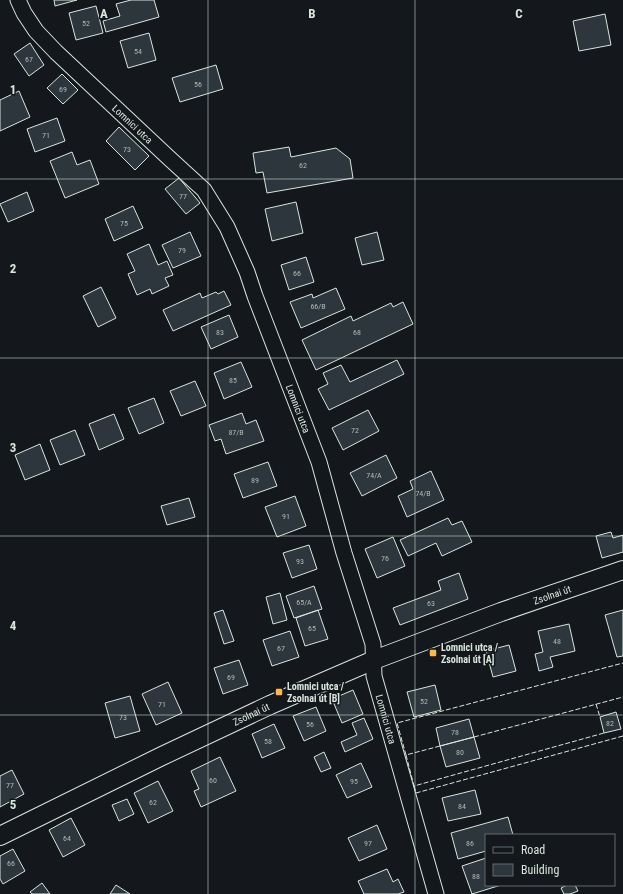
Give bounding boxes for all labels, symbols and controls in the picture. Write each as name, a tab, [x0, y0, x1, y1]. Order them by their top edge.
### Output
text: A	[100, 6, 108, 21]
text: B	[308, 6, 316, 21]
text: C	[515, 6, 523, 21]
house number: 52	[82, 19, 90, 28]
house number: 54	[134, 47, 142, 56]
house number: 67	[25, 55, 33, 64]
house number: 56	[194, 80, 202, 89]
text: 1	[10, 82, 16, 97]
house number: 69	[59, 85, 67, 94]
street label: Lomnici utca	[110, 102, 155, 145]
house number: 71	[42, 131, 50, 140]
house number: 73	[123, 145, 131, 154]
house number: 62	[299, 161, 307, 170]
house number: 77	[179, 192, 187, 201]
house number: 75	[120, 219, 128, 228]
house number: 79	[178, 246, 186, 255]
text: 2	[10, 261, 17, 276]
house number: 66	[293, 269, 301, 278]
house number: 66/B	[310, 302, 326, 311]
house number: 83	[216, 328, 224, 337]
house number: 68	[353, 328, 361, 337]
house number: 85	[229, 376, 237, 385]
street label: Lomnici utca	[284, 383, 313, 434]
house number: 72	[351, 426, 359, 435]
house number: 87/B	[228, 428, 244, 437]
text: 3	[10, 440, 16, 455]
house number: 74/A	[366, 471, 382, 480]
house number: 89	[251, 476, 259, 485]
house number: 74/B	[415, 489, 431, 498]
house number: 91	[282, 512, 290, 521]
house number: 76	[381, 554, 389, 563]
house number: 93	[296, 557, 304, 566]
street label: Zsolnai út	[532, 583, 572, 606]
house number: 65/A	[296, 598, 312, 607]
house number: 63	[427, 599, 435, 608]
text: 4	[10, 618, 17, 633]
house number: 65	[308, 624, 316, 633]
house number: 48	[553, 637, 561, 646]
place label: Lomnici utca / Zsolnai út [A]	[441, 642, 499, 666]
house number: 67	[277, 644, 285, 653]
marker: Lomnici utca / Zsolnai út [A]	[428, 648, 438, 658]
house number: 69	[227, 673, 235, 682]
place label: Lomnici utca / Zsolnai út [B]	[287, 681, 345, 705]
marker: Lomnici utca / Zsolnai út [B]	[274, 687, 284, 697]
street label: Lomnici utca	[374, 693, 399, 745]
house number: 52	[420, 697, 428, 706]
house number: 71	[158, 700, 166, 709]
street label: Zsolnai út	[231, 701, 271, 727]
house number: 73	[119, 713, 127, 722]
house number: 82	[606, 719, 614, 728]
house number: 56	[306, 720, 314, 729]
house number: 78	[451, 728, 459, 737]
house number: 58	[264, 737, 272, 746]
house number: 80	[456, 748, 464, 757]
house number: 60	[209, 776, 217, 785]
house number: 95	[350, 777, 358, 786]
house number: 77	[6, 781, 14, 790]
text: 5	[10, 797, 17, 812]
house number: 62	[149, 798, 157, 807]
house number: 84	[458, 802, 466, 811]
house number: 64	[63, 834, 71, 843]
legend	[485, 834, 615, 886]
house number: 97	[364, 839, 372, 848]
house number: 86	[466, 839, 474, 848]
text: Road	[521, 843, 545, 857]
house number: 66	[7, 859, 15, 868]
text: Building	[521, 863, 559, 877]
house number: 88	[472, 872, 480, 881]

